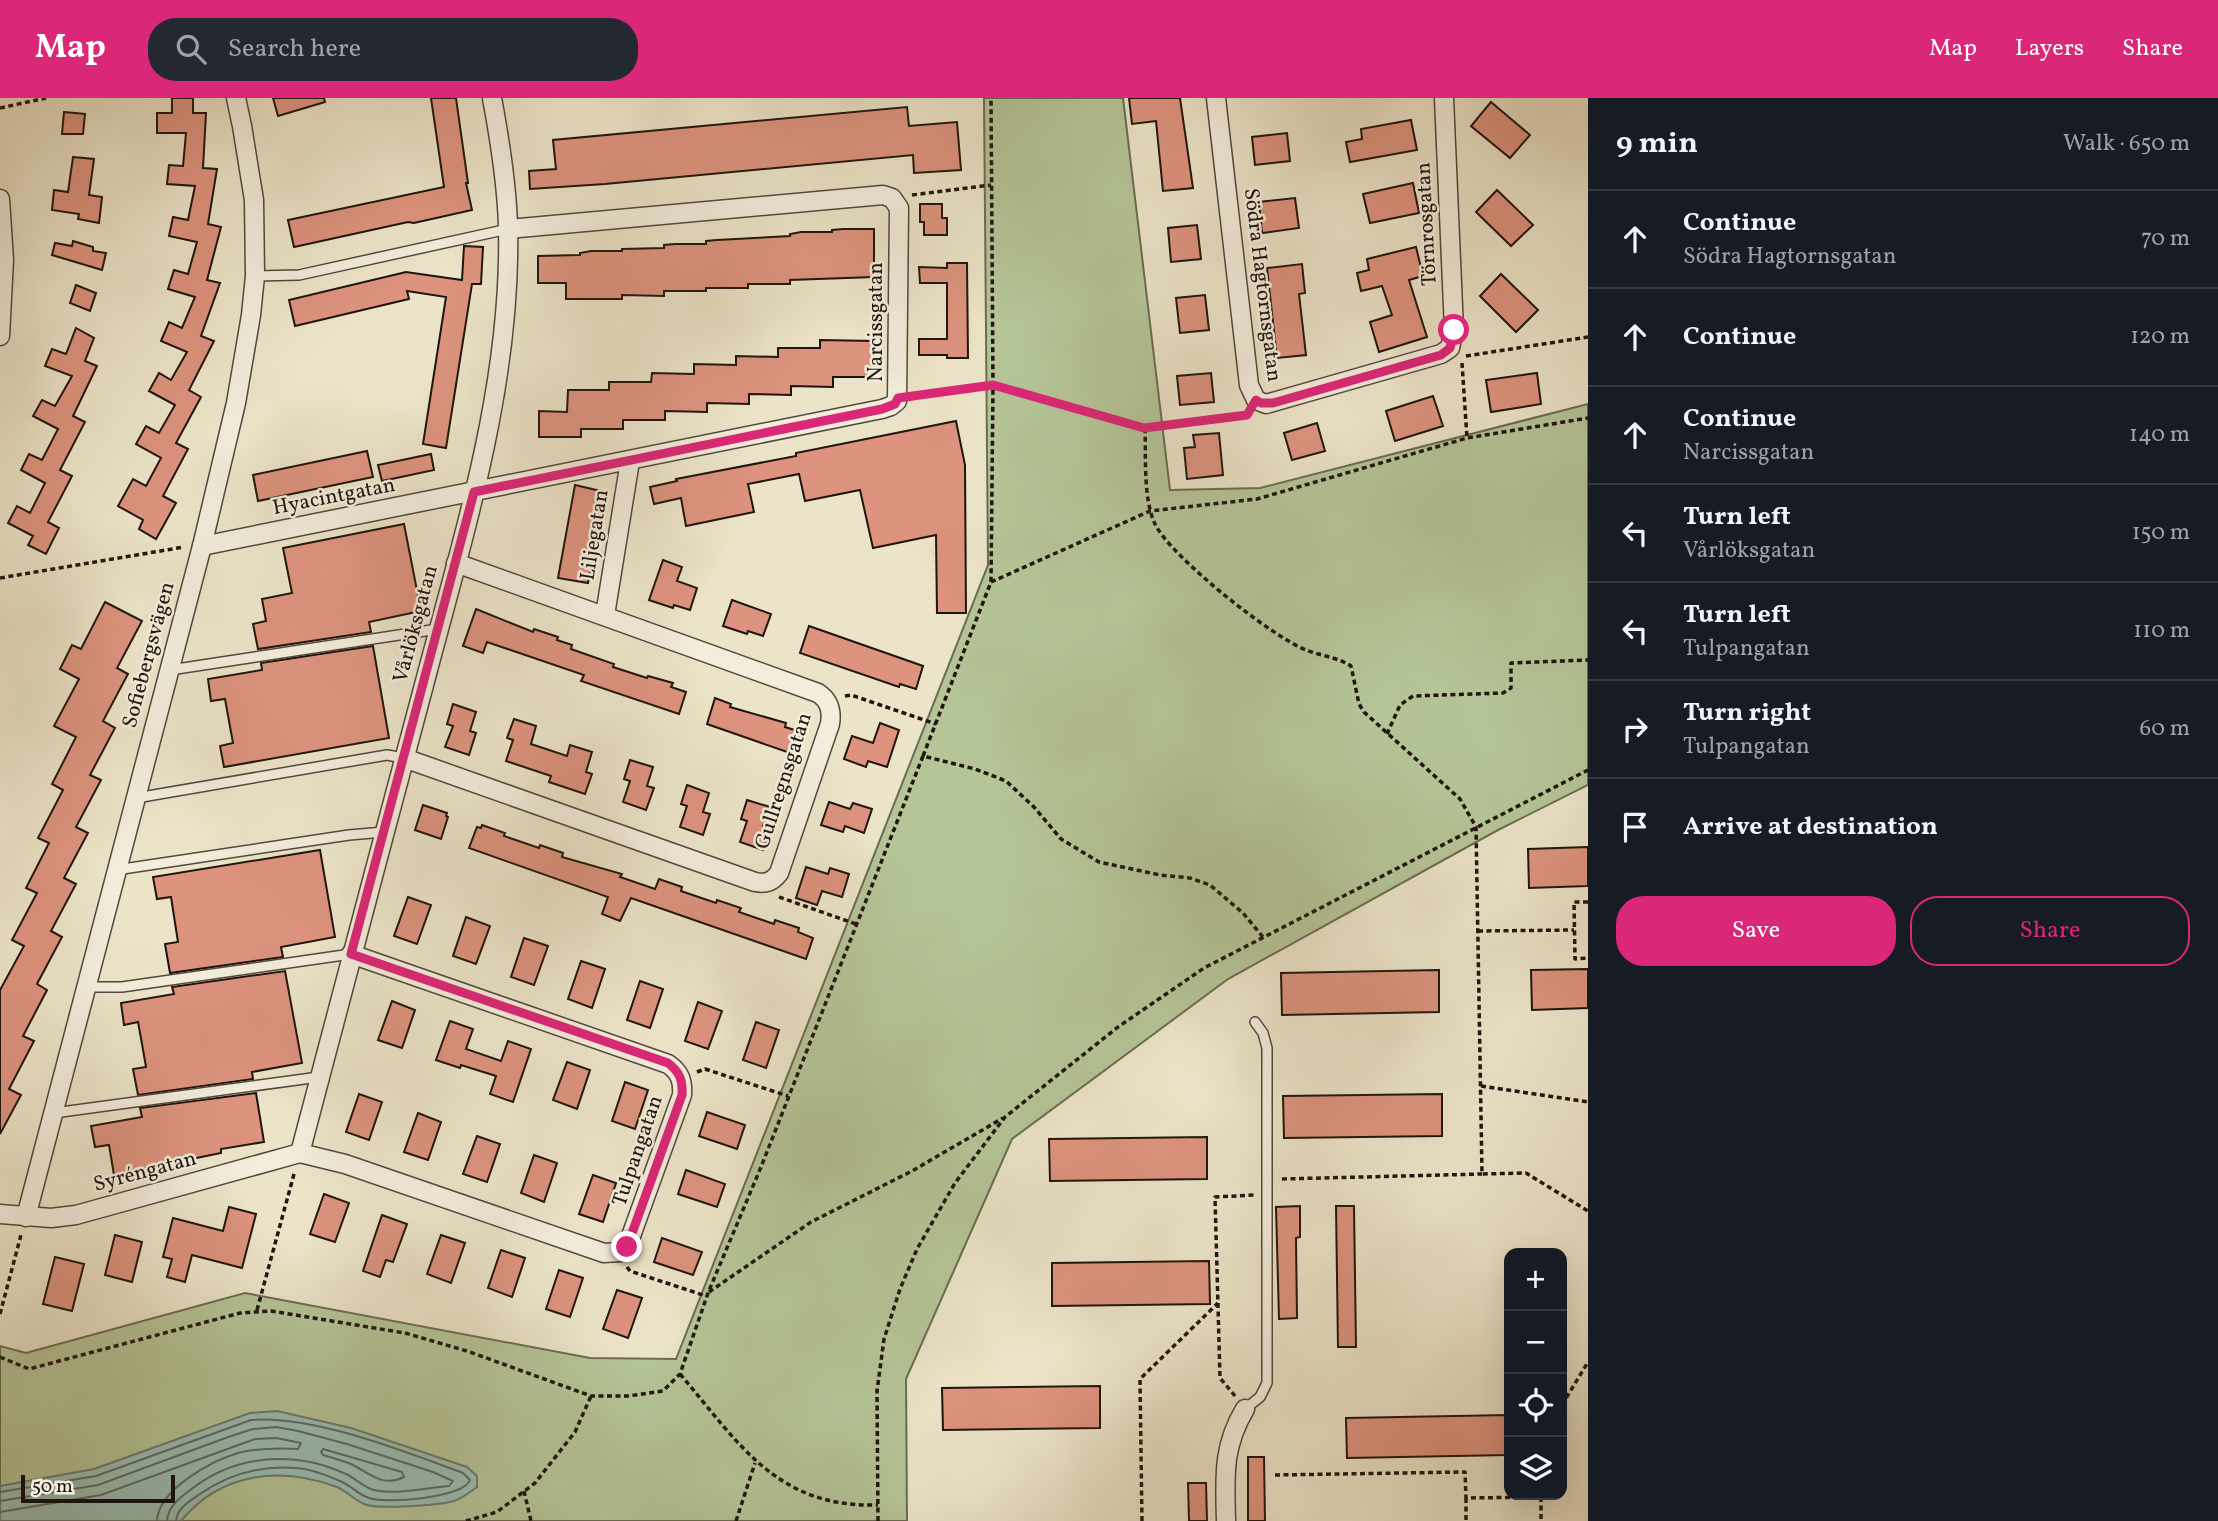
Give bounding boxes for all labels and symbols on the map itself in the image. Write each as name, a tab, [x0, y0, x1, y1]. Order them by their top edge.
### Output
street label: Törnrosgatan	[1409, 162, 1445, 286]
street label: Södra Hagtornsgatan	[1236, 186, 1288, 384]
street label: Narcissgatan	[862, 262, 891, 382]
route start	[1438, 314, 1469, 345]
street label: Hyacintgatan	[270, 471, 398, 523]
street label: Liljegatan	[574, 488, 616, 582]
street label: Vårlöksgatan	[386, 562, 446, 686]
street label: Sofiebergsvägen	[116, 579, 182, 731]
street label: Gullregnsgatan	[748, 709, 820, 853]
street label: Tulpangatan	[605, 1092, 671, 1210]
street label: Syréngatan	[90, 1144, 200, 1200]
route end	[611, 1231, 642, 1262]
scale bar	[21, 1472, 175, 1504]

